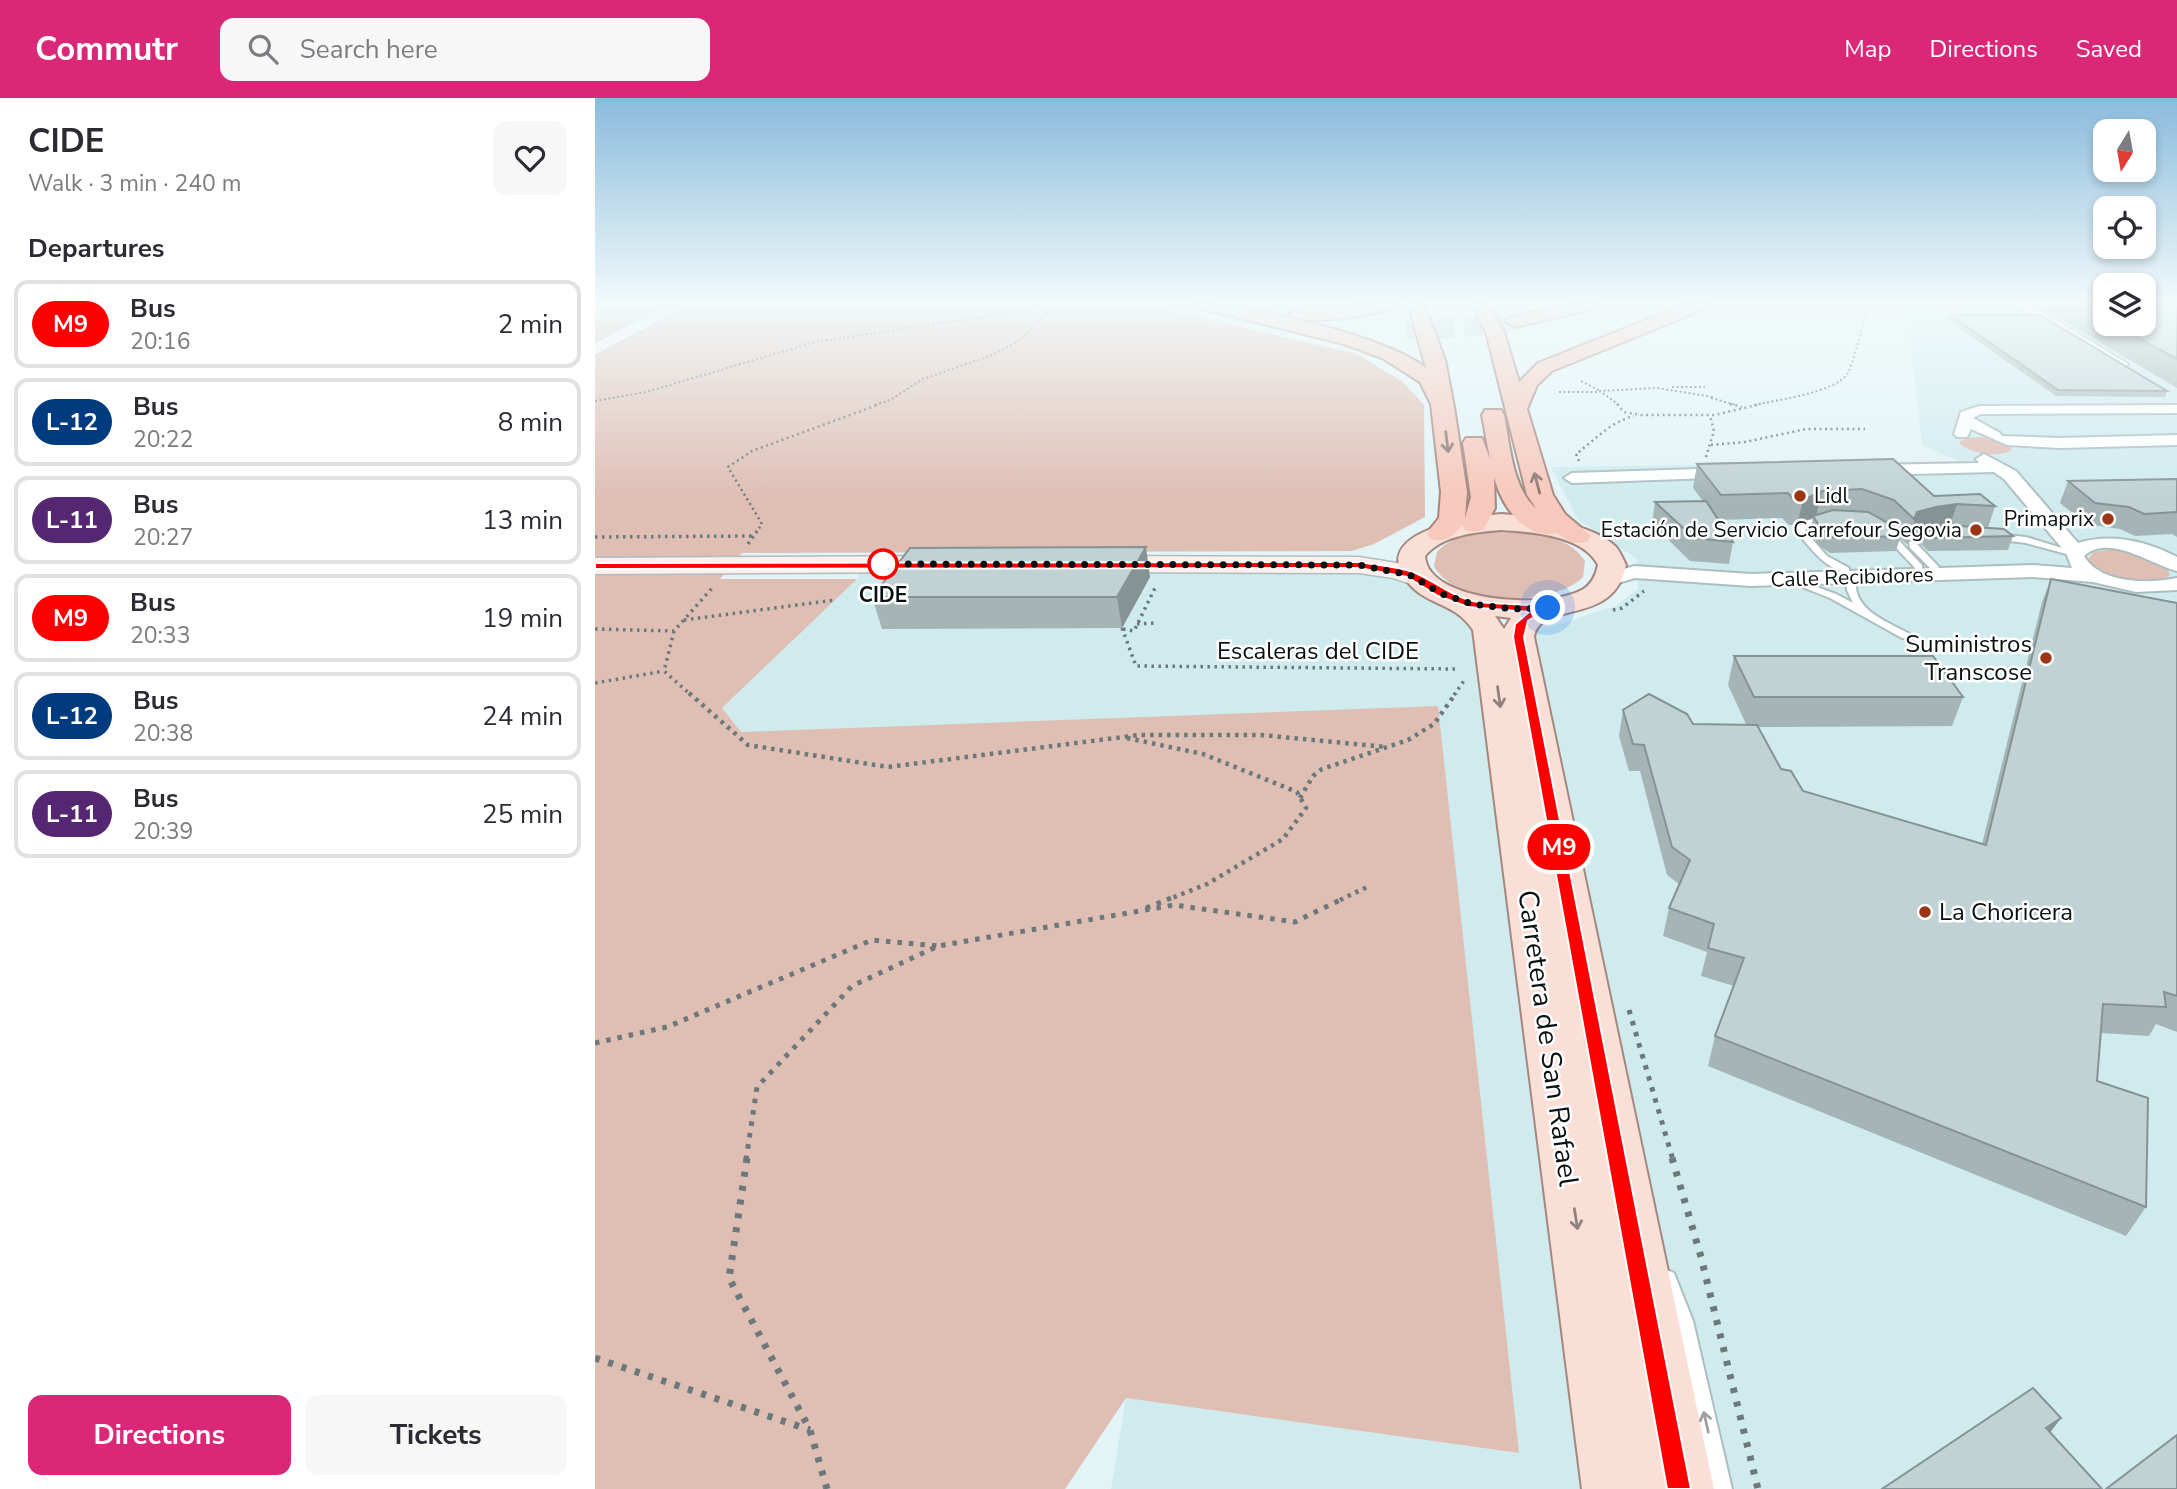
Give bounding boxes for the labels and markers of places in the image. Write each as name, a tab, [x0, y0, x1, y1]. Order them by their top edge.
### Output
place label: Lidl	[1814, 482, 1850, 510]
marker: Lidl	[1792, 488, 1808, 504]
place label: Primaprix	[2004, 505, 2094, 533]
marker: Primaprix	[2100, 511, 2116, 527]
place label: Estación de Servicio Carrefour Segovia	[1601, 516, 1962, 544]
marker: Estación de Servicio Carrefour Segovia	[1968, 522, 1984, 538]
marker: CIDE	[868, 549, 898, 579]
place label: CIDE	[859, 581, 907, 609]
place label: Suministros Transcose	[1905, 628, 2032, 688]
marker: Suministros Transcose	[2038, 650, 2054, 666]
place label: La Choricera	[1939, 896, 2073, 928]
marker: La Choricera	[1917, 904, 1933, 920]

